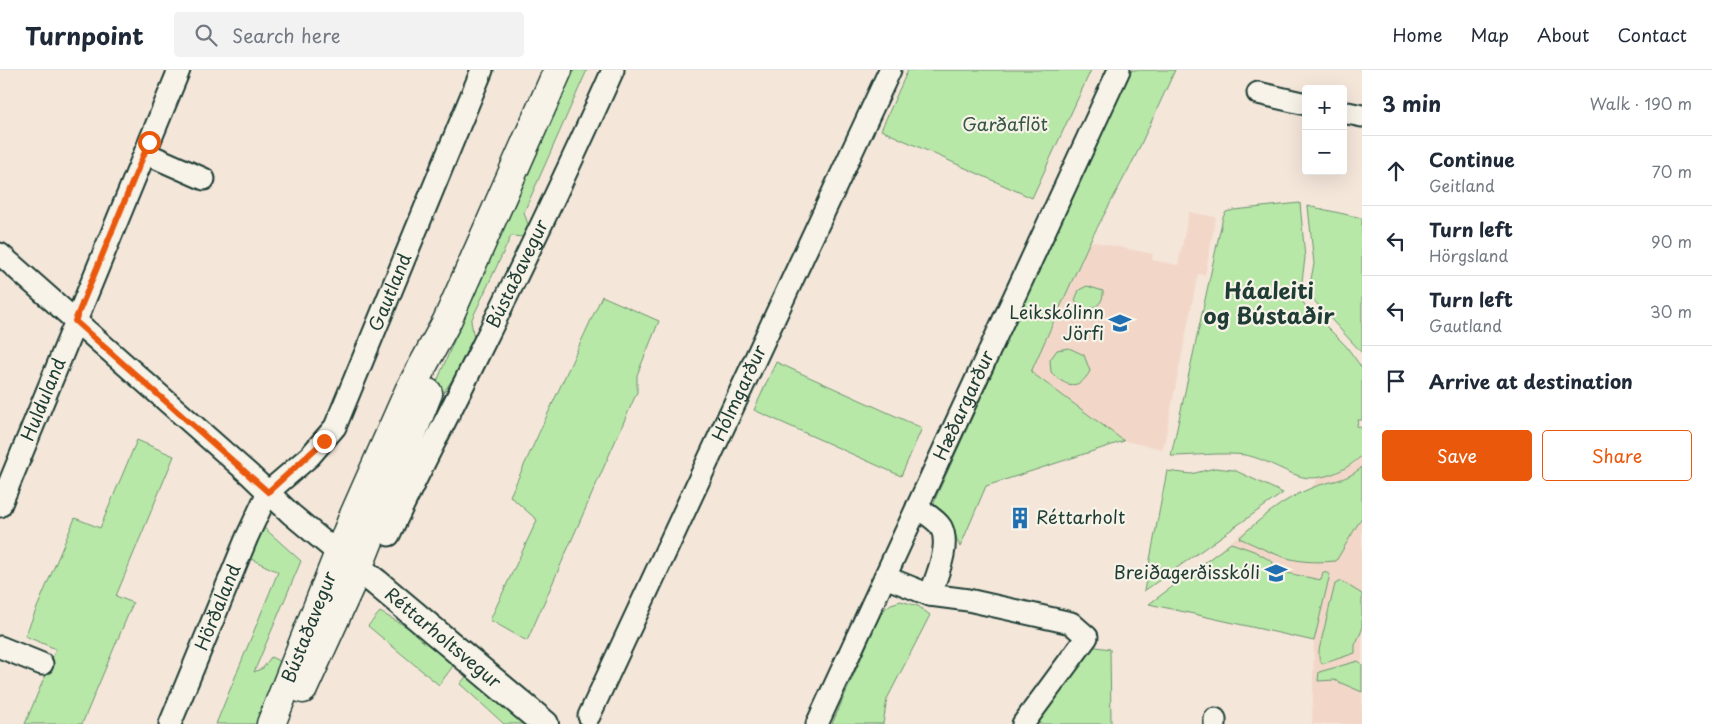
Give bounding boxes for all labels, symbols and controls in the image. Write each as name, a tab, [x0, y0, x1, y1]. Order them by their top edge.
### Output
search box	[174, 12, 524, 57]
text: Turnpoint	[25, 17, 144, 53]
icon: search	[192, 21, 220, 49]
text: Search here	[232, 21, 341, 49]
text: Home	[1392, 21, 1442, 48]
text: Map	[1470, 21, 1509, 48]
text: About	[1537, 21, 1589, 48]
text: Contact	[1617, 21, 1687, 48]
map controls	[1302, 85, 1347, 175]
button: +	[1302, 85, 1347, 130]
text: 3 min	[1382, 87, 1441, 119]
text: Walk · 190 m	[1590, 91, 1692, 115]
park label: Garðaflöt	[962, 110, 1048, 137]
button: −	[1302, 130, 1347, 175]
route start	[138, 131, 161, 154]
text: Continue	[1429, 145, 1515, 173]
icon: ahead	[1382, 157, 1410, 185]
text: 70 m	[1652, 159, 1692, 183]
text: Geitland	[1429, 173, 1495, 197]
street label: Bústaðavegur	[478, 214, 554, 332]
text: Turn left	[1429, 215, 1513, 243]
icon: left	[1382, 227, 1410, 255]
text: 90 m	[1651, 229, 1692, 253]
text: Hörgsland	[1429, 243, 1508, 267]
street label: Gautland	[361, 249, 417, 335]
district label: Háaleiti og Bústaðir	[1203, 273, 1335, 331]
text: Turn left	[1429, 285, 1513, 313]
icon: left	[1382, 297, 1410, 325]
place label: Leikskólinn Jörfi	[1009, 298, 1104, 346]
text: 30 m	[1650, 299, 1692, 323]
school or university icon: Leikskólinn Jörfi	[1107, 310, 1133, 336]
text: Gautland	[1429, 313, 1502, 337]
street label: Hólmgarður	[704, 339, 772, 445]
street label: Hæðargarður	[926, 345, 1000, 464]
street label: Hulduland	[13, 353, 71, 445]
icon: arrive	[1382, 367, 1410, 395]
text: Arrive at destination	[1429, 367, 1633, 395]
route end	[313, 430, 336, 453]
button: Save	[1382, 430, 1532, 481]
button: Share	[1542, 430, 1692, 481]
place label: Réttarholt	[1036, 503, 1125, 530]
building icon: Réttarholt	[1007, 505, 1033, 531]
place label: Breiðagerðisskóli	[1114, 558, 1260, 585]
street label: Hörðaland	[187, 560, 246, 654]
school or university icon: Breiðagerðisskóli	[1263, 560, 1289, 586]
street label: Bústaðavegur	[274, 566, 343, 687]
street label: Réttarholtsvegur	[379, 580, 508, 694]

